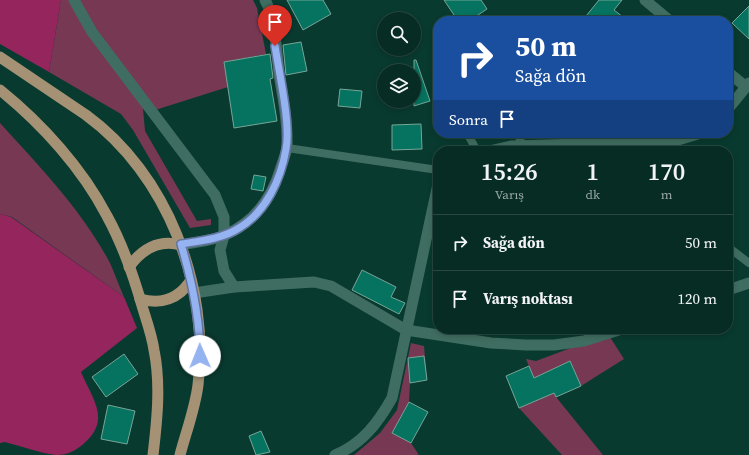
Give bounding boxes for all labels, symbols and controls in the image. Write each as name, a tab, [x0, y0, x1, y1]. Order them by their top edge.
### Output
pin	[258, 5, 292, 46]
icon: arrive	[264, 11, 286, 33]
map controls	[377, 12, 421, 108]
button: search	[377, 12, 421, 56]
text: 50 m	[515, 27, 577, 65]
icon: right	[449, 32, 501, 84]
text: Sağa dön	[515, 63, 587, 88]
button: layers	[377, 64, 421, 108]
icon: arrive	[496, 108, 518, 130]
text: Sonra	[449, 109, 488, 130]
text: 15:26	[481, 155, 538, 188]
text: 1	[587, 155, 599, 188]
text: 170	[648, 155, 685, 188]
text: Varış	[495, 186, 524, 203]
text: dk	[586, 186, 600, 203]
text: m	[661, 186, 672, 203]
icon: right	[449, 232, 471, 254]
text: Sağa dön	[483, 232, 545, 253]
text: 50 m	[685, 232, 717, 253]
icon: arrive	[449, 288, 471, 310]
text: Varış noktası	[483, 288, 573, 309]
text: 120 m	[677, 288, 717, 309]
position arrow	[179, 335, 221, 377]

